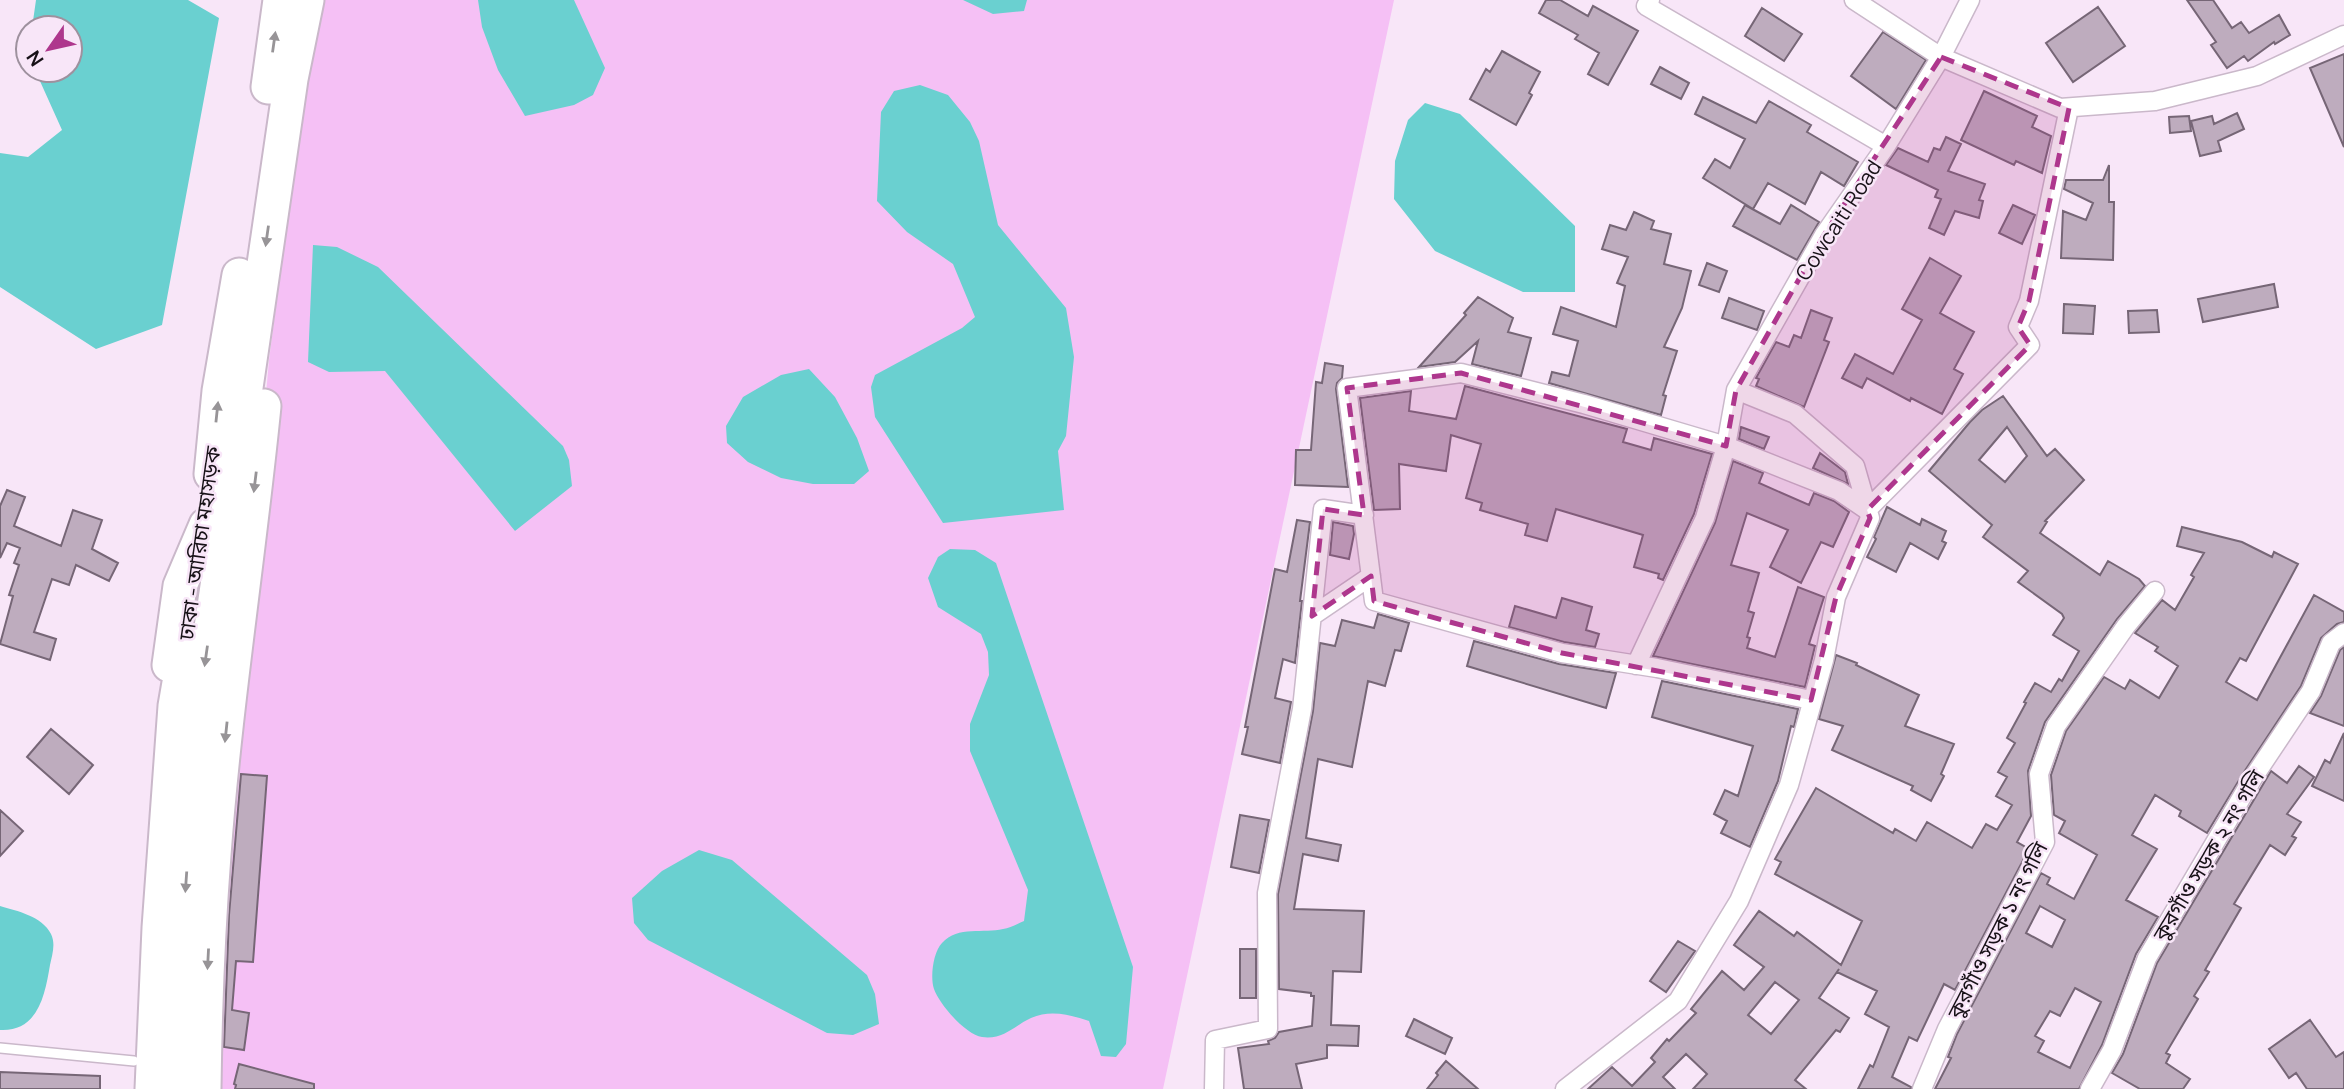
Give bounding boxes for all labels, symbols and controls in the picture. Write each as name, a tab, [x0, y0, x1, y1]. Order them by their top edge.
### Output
north arrow	[14, 14, 84, 84]
one-way arrow	[269, 31, 280, 53]
text: N	[20, 46, 50, 71]
street label: Cowcaiti Road	[1789, 154, 1887, 286]
one-way arrow	[261, 226, 272, 248]
one-way arrow	[212, 401, 223, 423]
street label: ঢাকা - আরিচা মহাসড়ক	[171, 443, 227, 642]
one-way arrow	[250, 471, 261, 493]
one-way arrow	[201, 645, 212, 667]
one-way arrow	[220, 722, 231, 744]
street label: কুরগাঁও সড়ক ২ নং গলি	[2145, 764, 2270, 947]
street label: কুরগাঁও সড়ক ১ নং গলি	[1940, 836, 2054, 1024]
one-way arrow	[180, 871, 191, 893]
one-way arrow	[203, 948, 214, 970]

